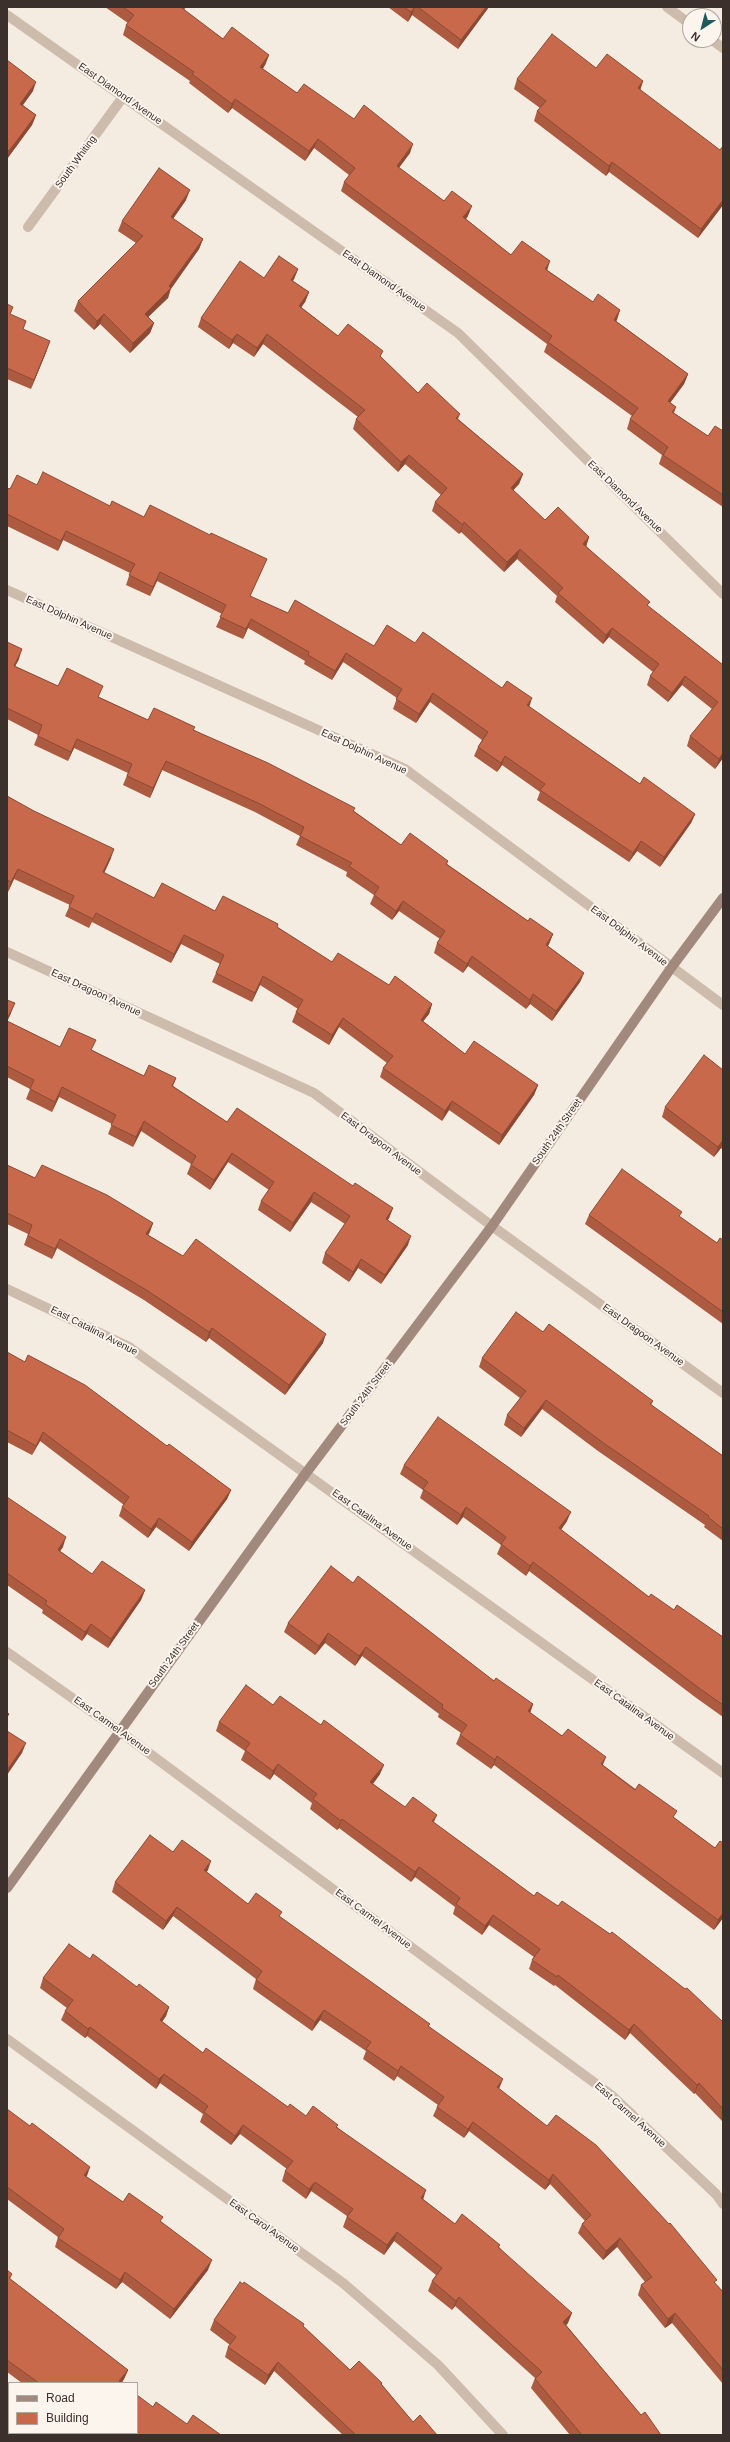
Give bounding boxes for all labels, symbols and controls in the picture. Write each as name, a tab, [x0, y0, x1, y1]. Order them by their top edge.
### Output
north arrow	[682, 8, 722, 48]
text: N	[689, 30, 702, 44]
street label: East Diamond Avenue	[76, 61, 164, 127]
street label: South Whiting	[53, 133, 99, 191]
street label: East Diamond Avenue	[340, 248, 428, 314]
street label: East Diamond Avenue	[585, 458, 665, 536]
street label: East Dolphin Avenue	[24, 594, 114, 642]
street label: East Dolphin Avenue	[319, 727, 409, 777]
street label: East Dolphin Avenue	[588, 903, 670, 969]
street label: East Dragoon Avenue	[49, 967, 143, 1019]
street label: South 24th Street	[530, 1097, 584, 1167]
street label: East Dragoon Avenue	[338, 1110, 424, 1178]
street label: East Dragoon Avenue	[600, 1301, 686, 1369]
street label: East Catalina Avenue	[49, 1304, 139, 1358]
street label: South 24th Street	[338, 1359, 394, 1429]
street label: East Catalina Avenue	[330, 1487, 414, 1553]
street label: South 24th Street	[146, 1620, 202, 1690]
street label: East Catalina Avenue	[592, 1677, 676, 1743]
street label: East Carmel Avenue	[71, 1694, 153, 1758]
street label: East Carmel Avenue	[333, 1887, 413, 1951]
street label: East Carmel Avenue	[592, 2080, 668, 2150]
street label: East Carol Avenue	[227, 2197, 301, 2255]
legend	[8, 2382, 138, 2434]
text: Road	[46, 2391, 75, 2405]
text: Building	[46, 2411, 89, 2425]

